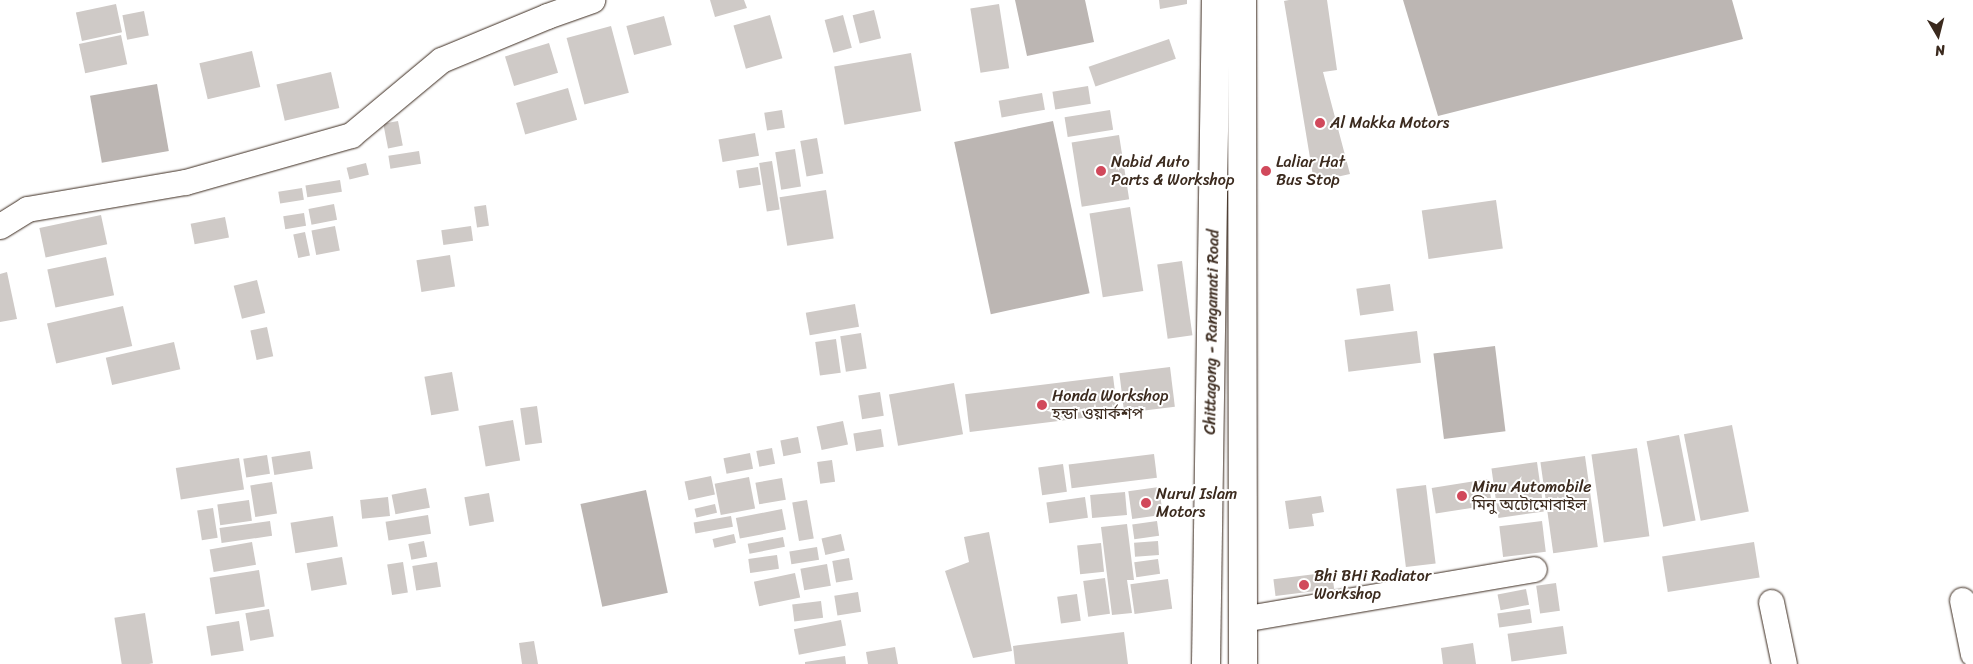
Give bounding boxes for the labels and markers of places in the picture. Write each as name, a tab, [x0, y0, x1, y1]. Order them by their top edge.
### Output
place label: Al Makka Motors	[1330, 113, 1449, 133]
marker: Al Makka Motors	[1314, 117, 1326, 129]
place label: Nabid Auto Parts & Workshop	[1111, 152, 1234, 190]
place label: Laliar Hat Bus Stop	[1276, 152, 1346, 190]
marker: Nabid Auto Parts & Workshop	[1095, 165, 1107, 177]
marker: Laliar Hat Bus Stop	[1260, 165, 1272, 177]
place label: Honda Workshop হন্ডা ওয়ার্কশপ	[1052, 386, 1168, 424]
marker: Honda Workshop হন্ডা ওয়ার্কশপ	[1036, 399, 1048, 411]
place label: Minu Automobile মিনু অটোমোবাইল	[1472, 477, 1591, 515]
place label: Nurul Islam Motors	[1156, 484, 1238, 522]
marker: Minu Automobile মিনু অটোমোবাইল	[1456, 490, 1468, 502]
marker: Nurul Islam Motors	[1140, 497, 1152, 509]
place label: Bhi BHi Radiator Workshop	[1314, 566, 1431, 604]
marker: Bhi BHi Radiator Workshop	[1298, 579, 1310, 591]

